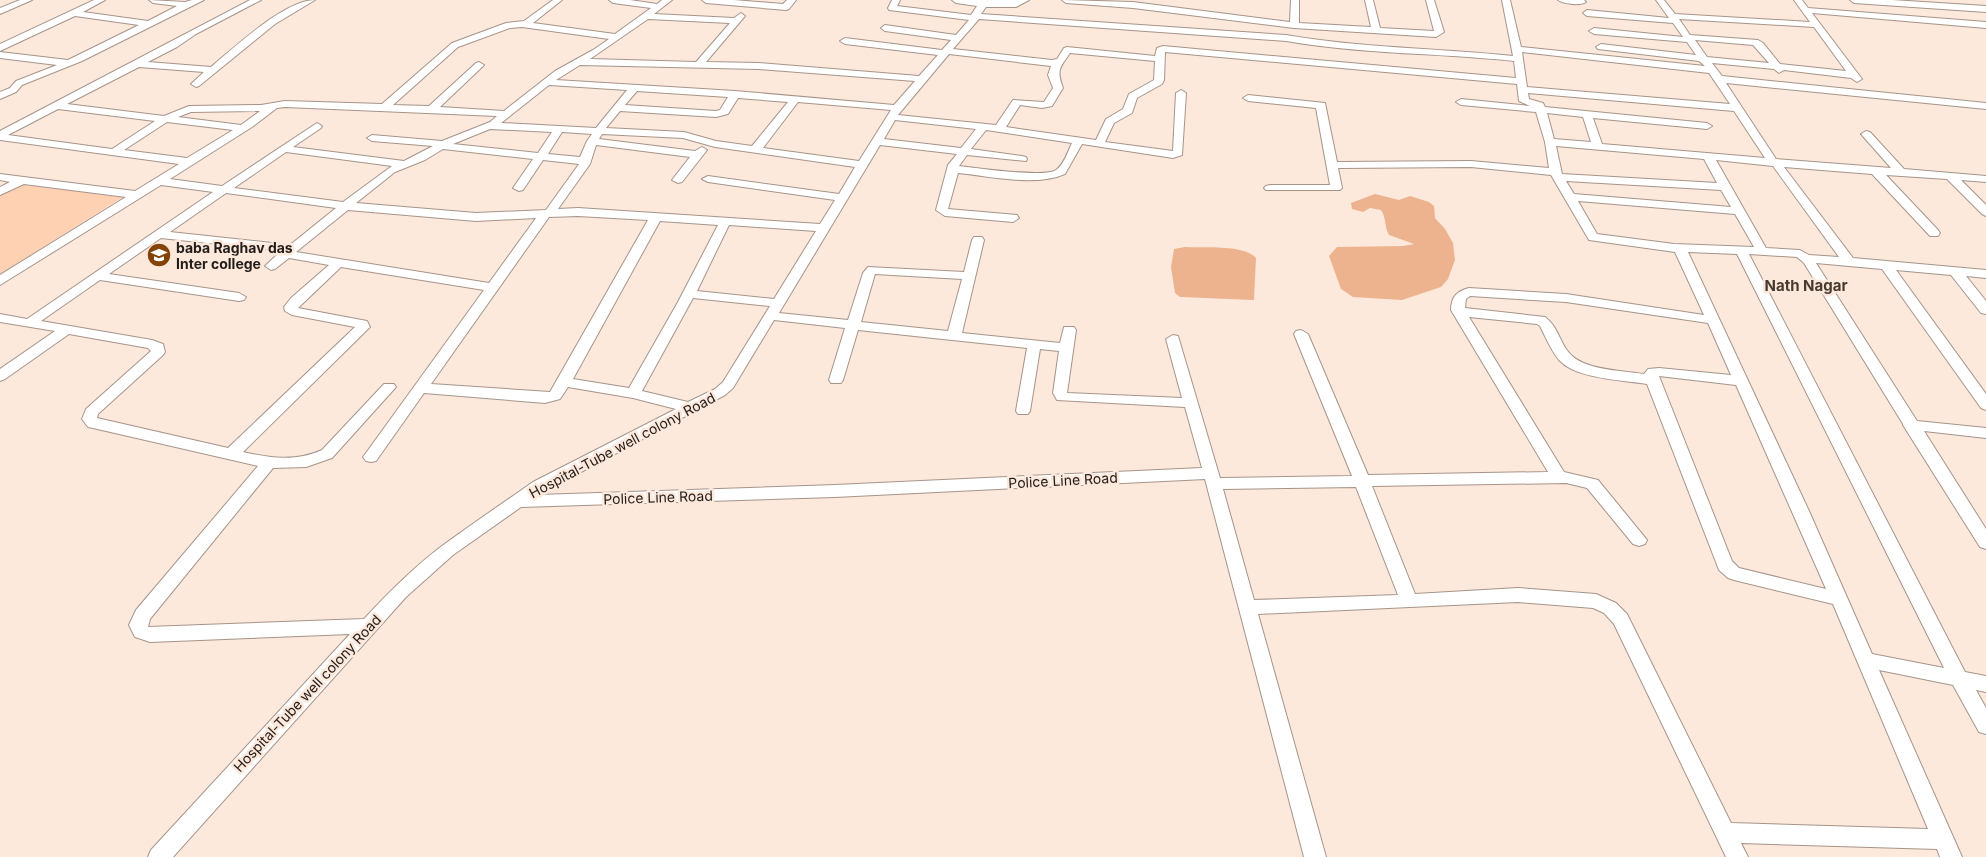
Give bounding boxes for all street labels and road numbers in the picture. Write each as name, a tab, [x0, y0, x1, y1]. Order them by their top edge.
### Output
street label: Hospital-Tube well colony Road	[526, 389, 718, 501]
street label: Police Line Road	[1008, 469, 1118, 491]
street label: Police Line Road	[603, 487, 713, 507]
street label: Hospital-Tube well colony Road	[230, 611, 384, 775]

